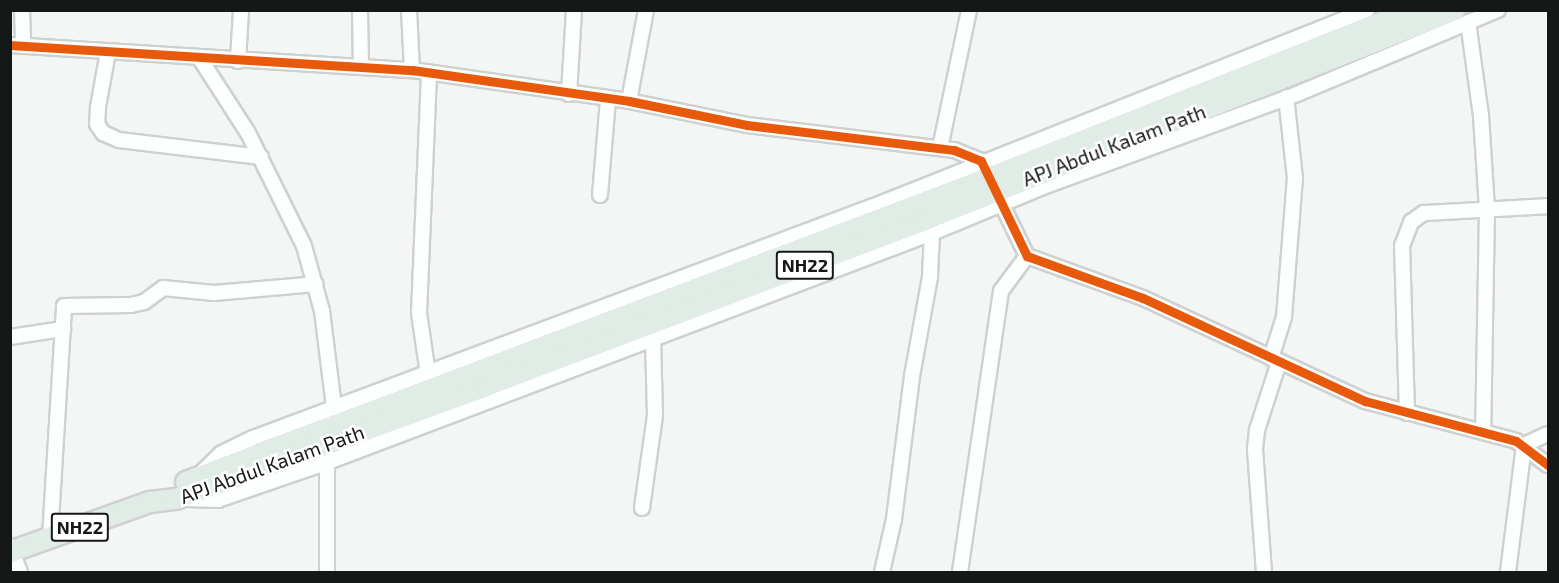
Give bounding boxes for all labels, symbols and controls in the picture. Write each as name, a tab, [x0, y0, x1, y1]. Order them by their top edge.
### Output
street label: APJ Abdul Kalam Path	[1019, 99, 1209, 191]
road number: NH22	[775, 250, 835, 280]
street label: APJ Abdul Kalam Path	[176, 419, 368, 509]
road number: NH22	[50, 512, 110, 542]

